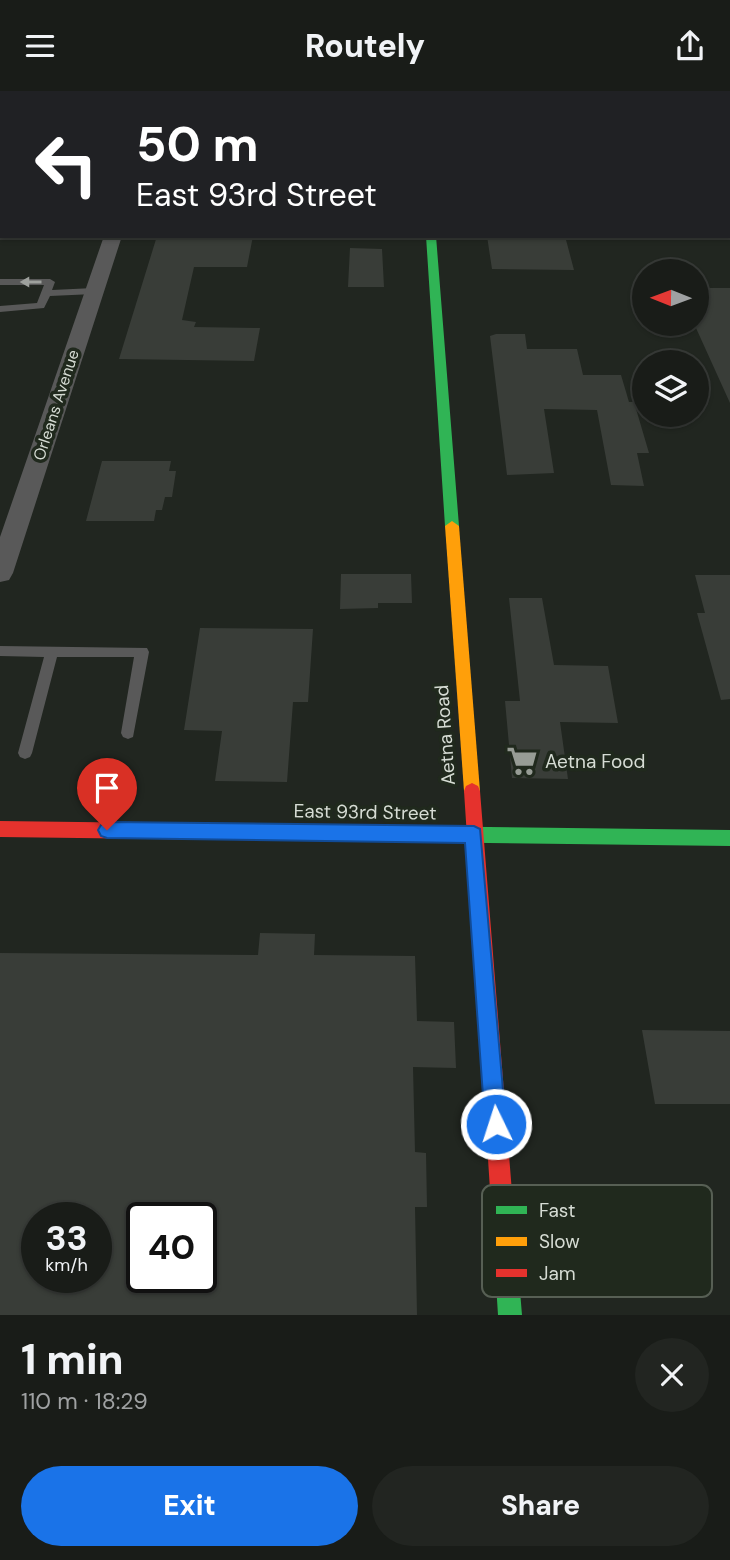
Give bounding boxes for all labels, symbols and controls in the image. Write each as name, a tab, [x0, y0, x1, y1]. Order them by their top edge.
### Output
text: Routely	[305, 25, 425, 67]
icon: menu	[21, 27, 59, 65]
icon: share	[671, 27, 709, 65]
text: 50 m	[136, 112, 259, 176]
icon: left	[21, 119, 112, 210]
text: East 93rd Street	[136, 174, 377, 216]
north arrow	[632, 259, 709, 336]
map controls	[632, 259, 709, 427]
one-way arrow	[20, 276, 42, 288]
street label: Orleans Avenue	[28, 347, 84, 463]
button: layers	[632, 350, 709, 427]
street label: Aetna Road	[429, 684, 461, 786]
supermarket icon: Aetna Food	[505, 744, 539, 778]
place label: Aetna Food	[545, 749, 646, 774]
pin	[77, 758, 137, 830]
icon: arrive	[88, 769, 126, 807]
street label: East 93rd Street	[293, 798, 437, 826]
position arrow	[459, 1087, 533, 1161]
legend	[482, 1185, 712, 1297]
text: Fast	[539, 1198, 575, 1223]
speed limit sign: 40	[126, 1202, 217, 1293]
text: 33	[45, 1215, 88, 1261]
text: Slow	[539, 1229, 580, 1254]
text: km/h	[45, 1253, 88, 1277]
text: Jam	[539, 1261, 576, 1286]
text: 1 min	[21, 1332, 124, 1387]
button: close	[635, 1338, 709, 1412]
text: 110 m · 18:29	[21, 1386, 148, 1416]
button: Exit	[21, 1466, 358, 1546]
button: Share	[372, 1466, 709, 1546]

